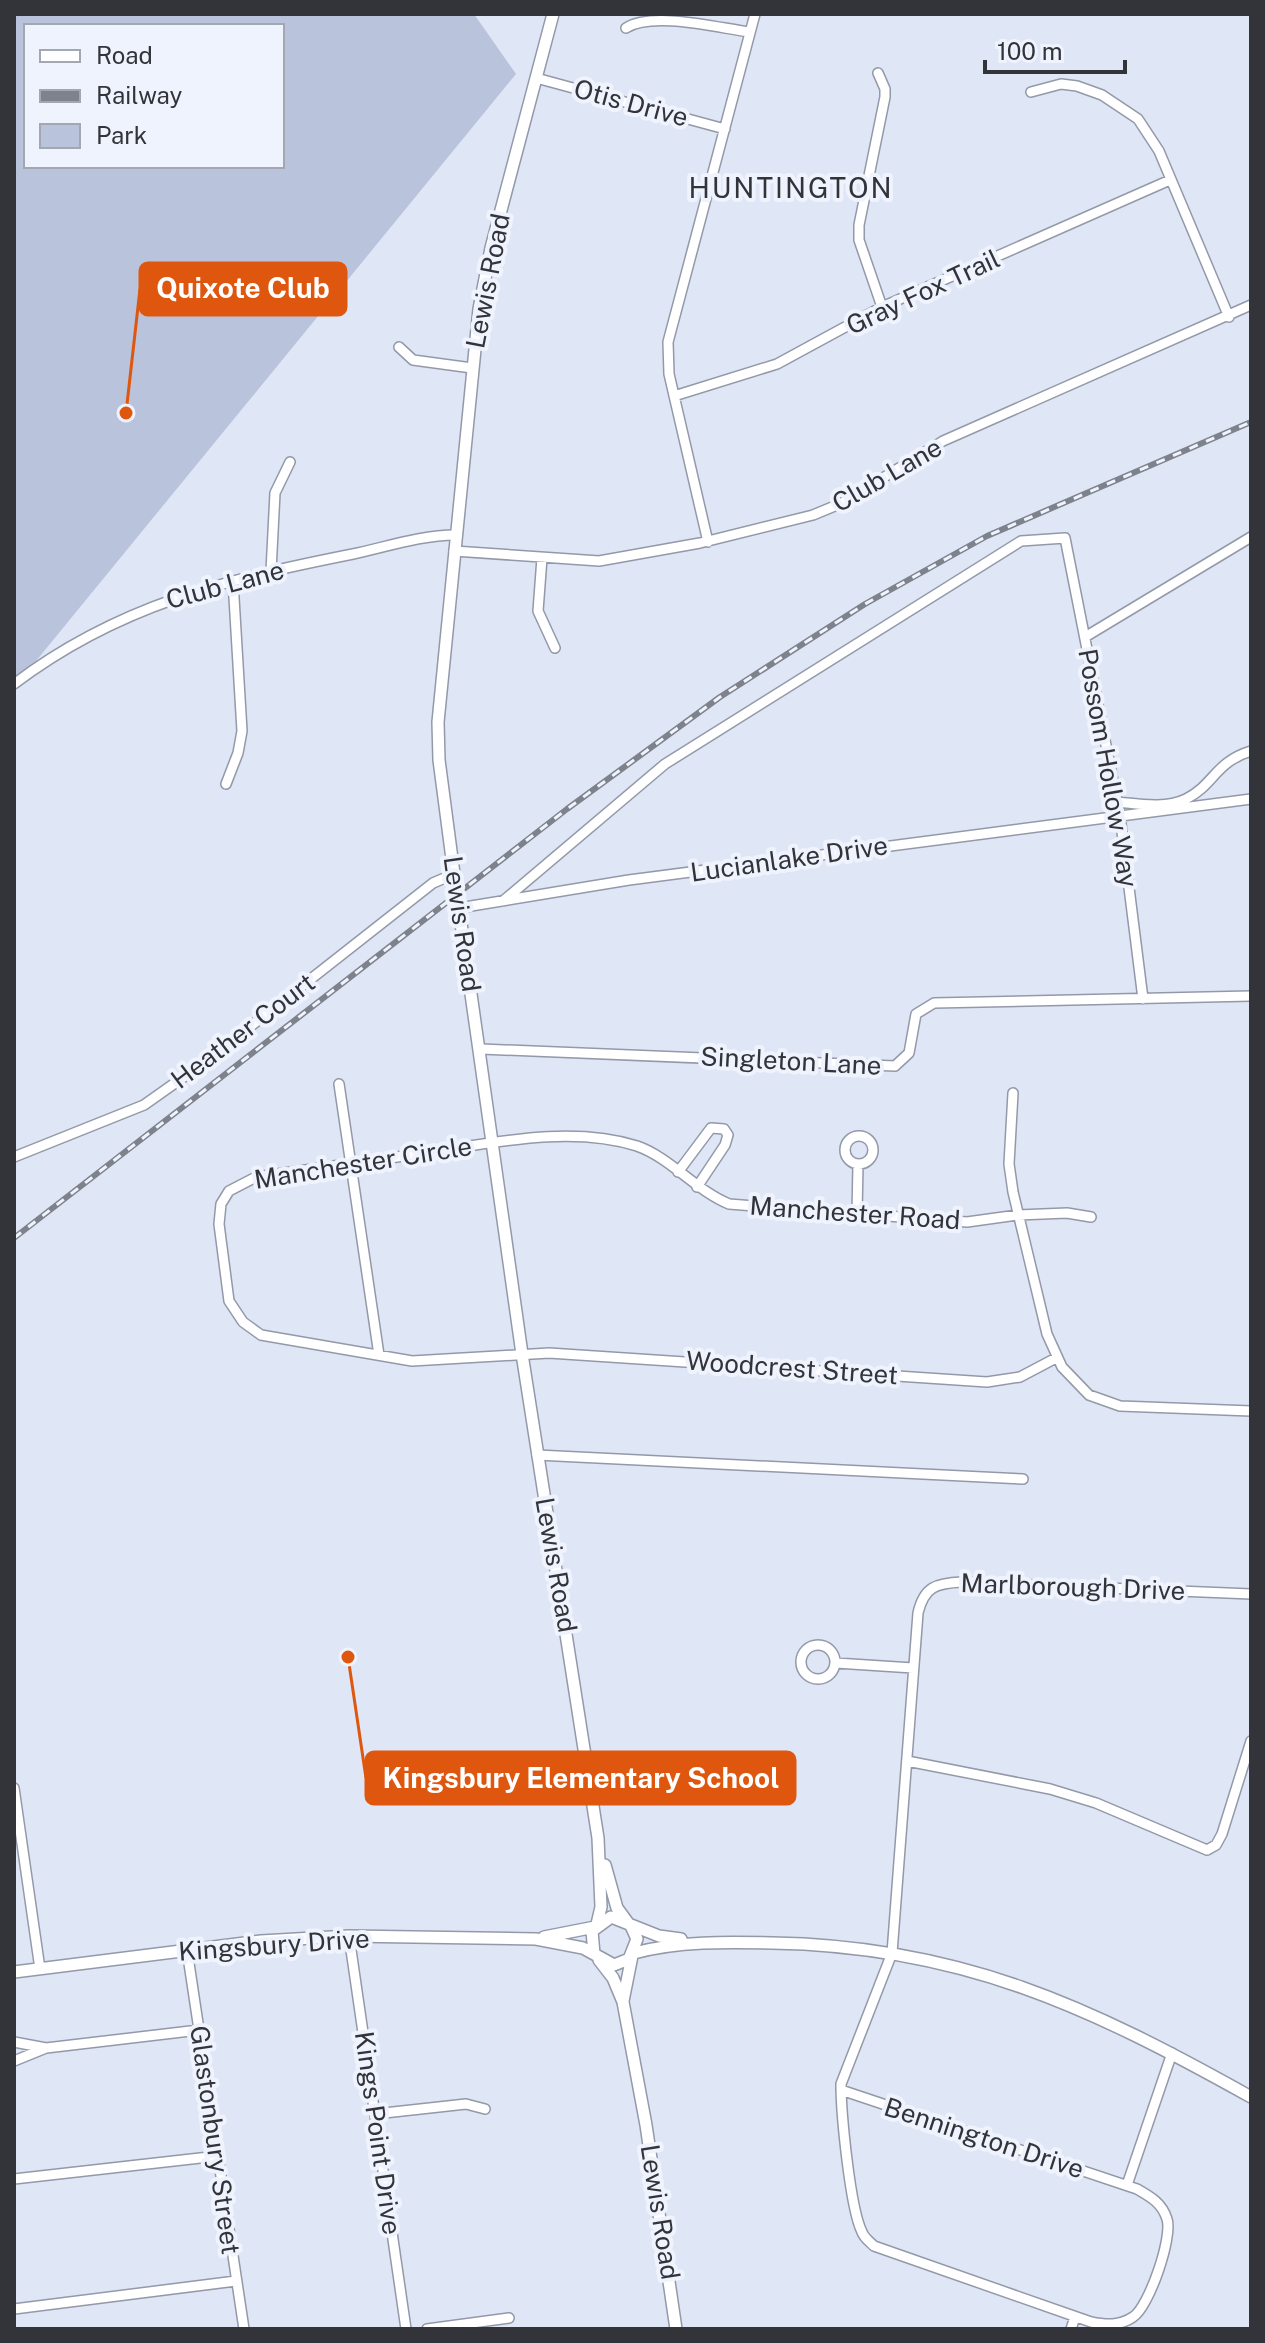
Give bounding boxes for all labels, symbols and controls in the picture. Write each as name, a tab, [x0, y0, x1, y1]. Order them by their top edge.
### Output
legend	[24, 24, 284, 168]
scale bar	[985, 24, 1125, 74]
text: 100 m	[997, 37, 1063, 65]
text: Road	[96, 41, 153, 69]
street label: Otis Drive	[571, 72, 692, 133]
text: Railway	[96, 81, 182, 109]
text: Park	[96, 121, 147, 149]
district label: HUNTINGTON	[688, 171, 894, 204]
street label: Lewis Road	[459, 211, 516, 351]
street label: Gray Fox Trail	[841, 242, 1004, 341]
callout: Quixote Club	[140, 263, 346, 315]
text: Quixote Club	[156, 271, 330, 304]
street label: Club Lane	[827, 431, 947, 518]
street label: Club Lane	[162, 554, 287, 615]
street label: Possom Hollow Way	[1072, 646, 1145, 890]
street label: Lucianlake Drive	[688, 829, 890, 888]
street label: Lewis Road	[438, 854, 487, 994]
street label: Heather Court	[165, 966, 321, 1095]
street label: Singleton Lane	[700, 1040, 882, 1081]
street label: Manchester Circle	[252, 1130, 474, 1195]
street label: Manchester Road	[749, 1190, 962, 1235]
street label: Woodcrest Street	[685, 1345, 899, 1390]
street label: Lewis Road	[529, 1495, 584, 1635]
street label: Marlborough Drive	[960, 1567, 1186, 1606]
callout: Kingsbury Elementary School	[366, 1752, 795, 1804]
text: Kingsbury Elementary School	[383, 1761, 779, 1794]
street label: Kingsbury Drive	[177, 1922, 371, 1967]
street label: Glastonbury Street	[184, 2024, 247, 2256]
street label: Kings Point Drive	[349, 2029, 408, 2237]
street label: Bennington Drive	[880, 2091, 1088, 2184]
street label: Lewis Road	[634, 2142, 686, 2282]

